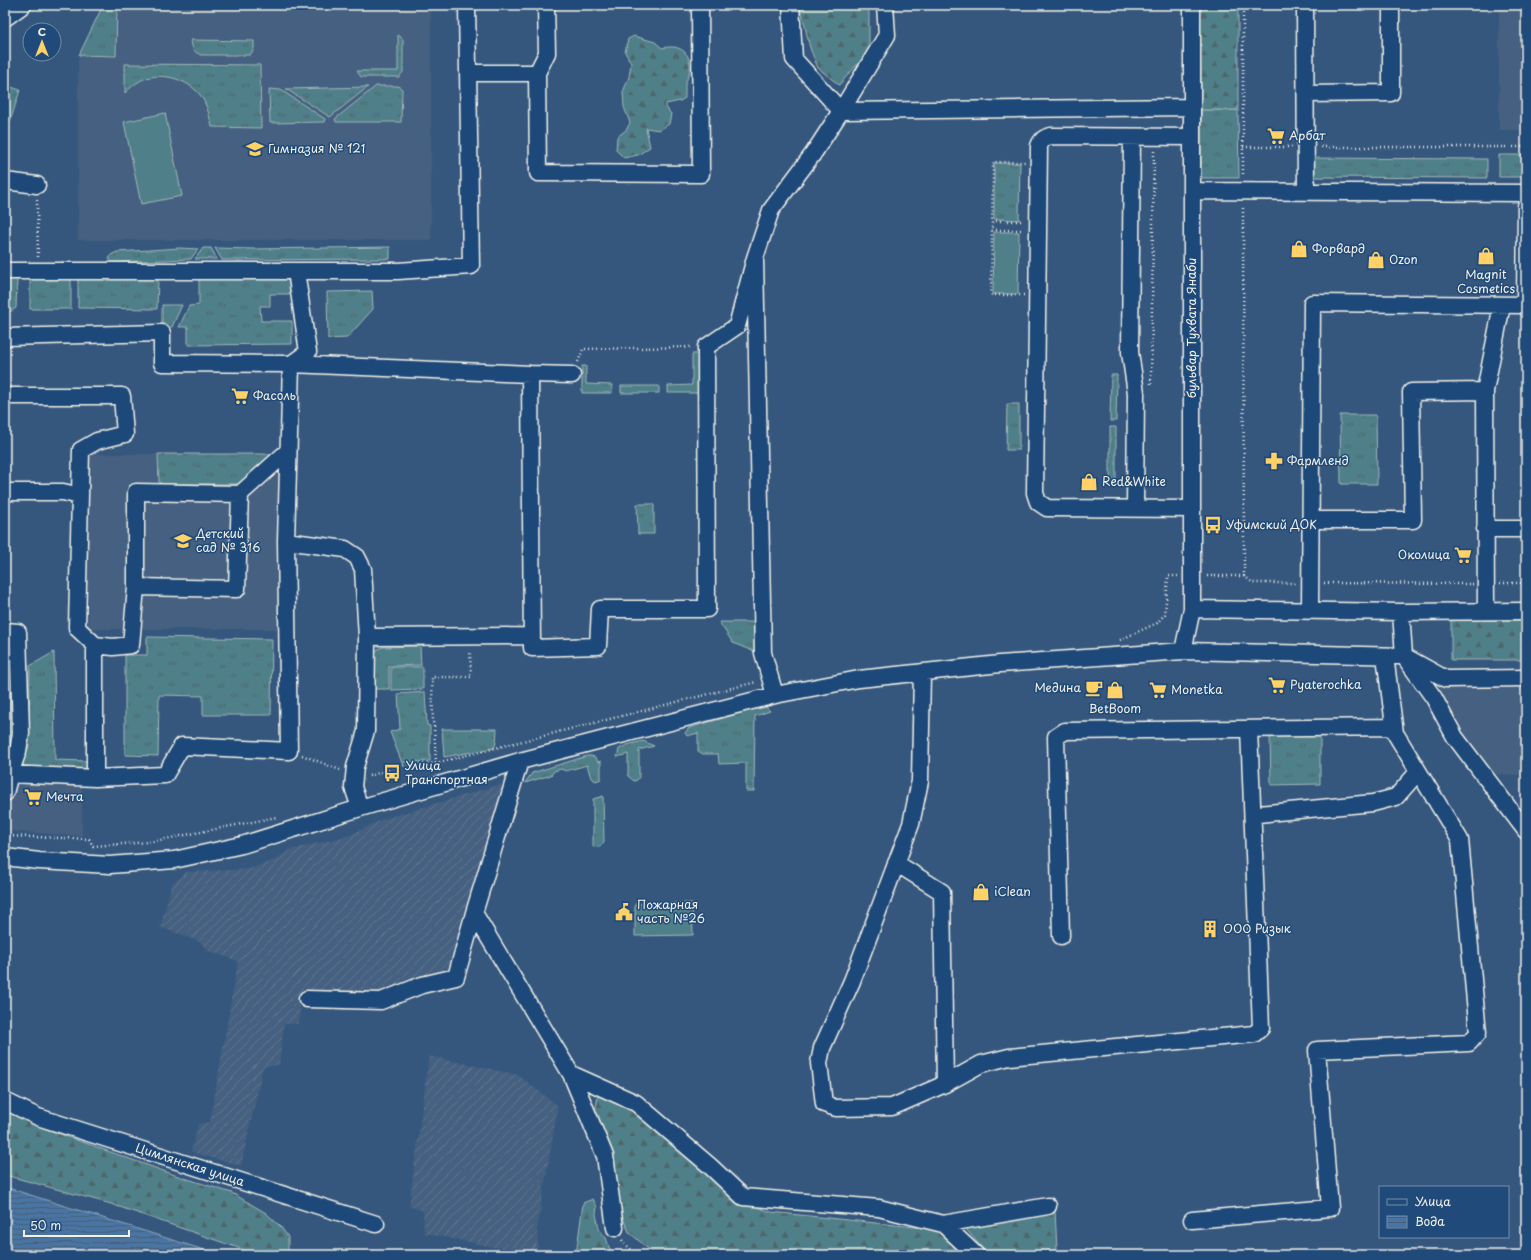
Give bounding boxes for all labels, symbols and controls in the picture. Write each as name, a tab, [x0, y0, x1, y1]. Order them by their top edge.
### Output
north arrow	[22, 22, 62, 62]
text: С	[38, 23, 46, 40]
supermarket icon: Арбат	[1266, 126, 1286, 146]
place label: Арбат	[1289, 126, 1327, 144]
school or university icon: Гимназия № 121	[245, 139, 265, 159]
place label: Гимназия № 121	[268, 139, 365, 157]
shop icon: Форвард	[1289, 239, 1309, 259]
place label: Форвард	[1312, 239, 1365, 257]
shop icon: Magnit Cosmetics	[1476, 246, 1496, 266]
shop icon: Ozon	[1366, 250, 1386, 270]
place label: Ozon	[1389, 250, 1418, 268]
street label: бульвар Тухвата Янаби	[1182, 258, 1200, 398]
place label: Magnit Cosmetics	[1457, 265, 1515, 297]
supermarket icon: Фасоль	[230, 386, 250, 406]
place label: Фасоль	[253, 386, 296, 404]
pharmacy icon: Фармленд	[1264, 451, 1284, 471]
place label: Фармленд	[1287, 451, 1349, 469]
shop icon: Red&White	[1079, 472, 1099, 492]
place label: Red&White	[1102, 472, 1166, 490]
bus stop icon: Уфимский ДОК	[1203, 515, 1223, 535]
place label: Уфимский ДОК	[1226, 515, 1317, 533]
place label: Детский сад № 316	[195, 524, 260, 556]
school or university icon: Детский сад № 316	[173, 531, 193, 551]
place label: Околица	[1398, 545, 1450, 563]
supermarket icon: Околица	[1453, 545, 1473, 565]
supermarket icon: Pyaterochka	[1267, 675, 1287, 695]
place label: Pyaterochka	[1290, 675, 1362, 693]
place label: Медина	[1034, 678, 1081, 696]
cafe icon: Медина	[1084, 678, 1104, 698]
shop icon: BetBoom	[1105, 680, 1125, 700]
supermarket icon: Monetka	[1148, 680, 1168, 700]
place label: Monetka	[1171, 680, 1223, 698]
place label: BetBoom	[1089, 699, 1141, 717]
place label: Улица Транспортная	[405, 756, 488, 788]
bus stop icon: Улица Транспортная	[382, 763, 402, 783]
supermarket icon: Мечта	[23, 787, 43, 807]
place label: Мечта	[46, 787, 84, 805]
shop icon: iClean	[971, 882, 991, 902]
place label: iClean	[994, 882, 1031, 900]
place label: Пожарная часть №26	[637, 895, 705, 927]
public building icon: Пожарная часть №26	[614, 902, 634, 922]
building icon: ООО Ризык	[1200, 919, 1220, 939]
place label: ООО Ризык	[1223, 919, 1292, 937]
street label: Цимлянская улица	[134, 1138, 247, 1190]
legend	[1379, 1186, 1509, 1238]
text: Улица	[1415, 1192, 1451, 1210]
scale bar	[24, 1212, 129, 1238]
text: Вода	[1415, 1212, 1445, 1230]
text: 50 m	[30, 1216, 61, 1234]

